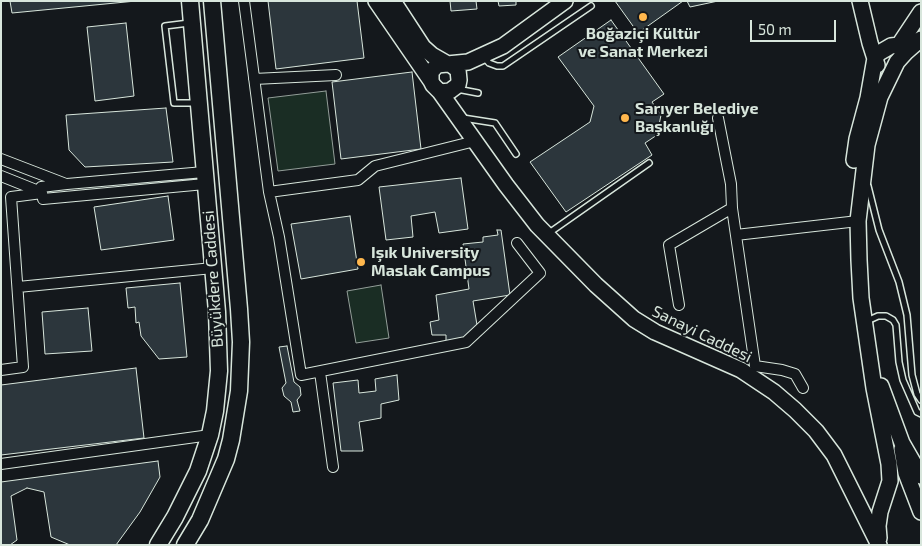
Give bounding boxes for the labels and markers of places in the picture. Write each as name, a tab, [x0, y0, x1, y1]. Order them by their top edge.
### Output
marker: Boğaziçi Kültür ve Sanat Merkezi	[637, 11, 649, 23]
place label: Boğaziçi Kültür ve Sanat Merkezi	[578, 24, 708, 62]
place label: Sarıyer Belediye Başkanlığı	[635, 99, 758, 137]
marker: Sarıyer Belediye Başkanlığı	[619, 112, 631, 124]
place label: Işık University Maslak Campus	[371, 243, 490, 281]
marker: Işık University Maslak Campus	[355, 256, 367, 268]

